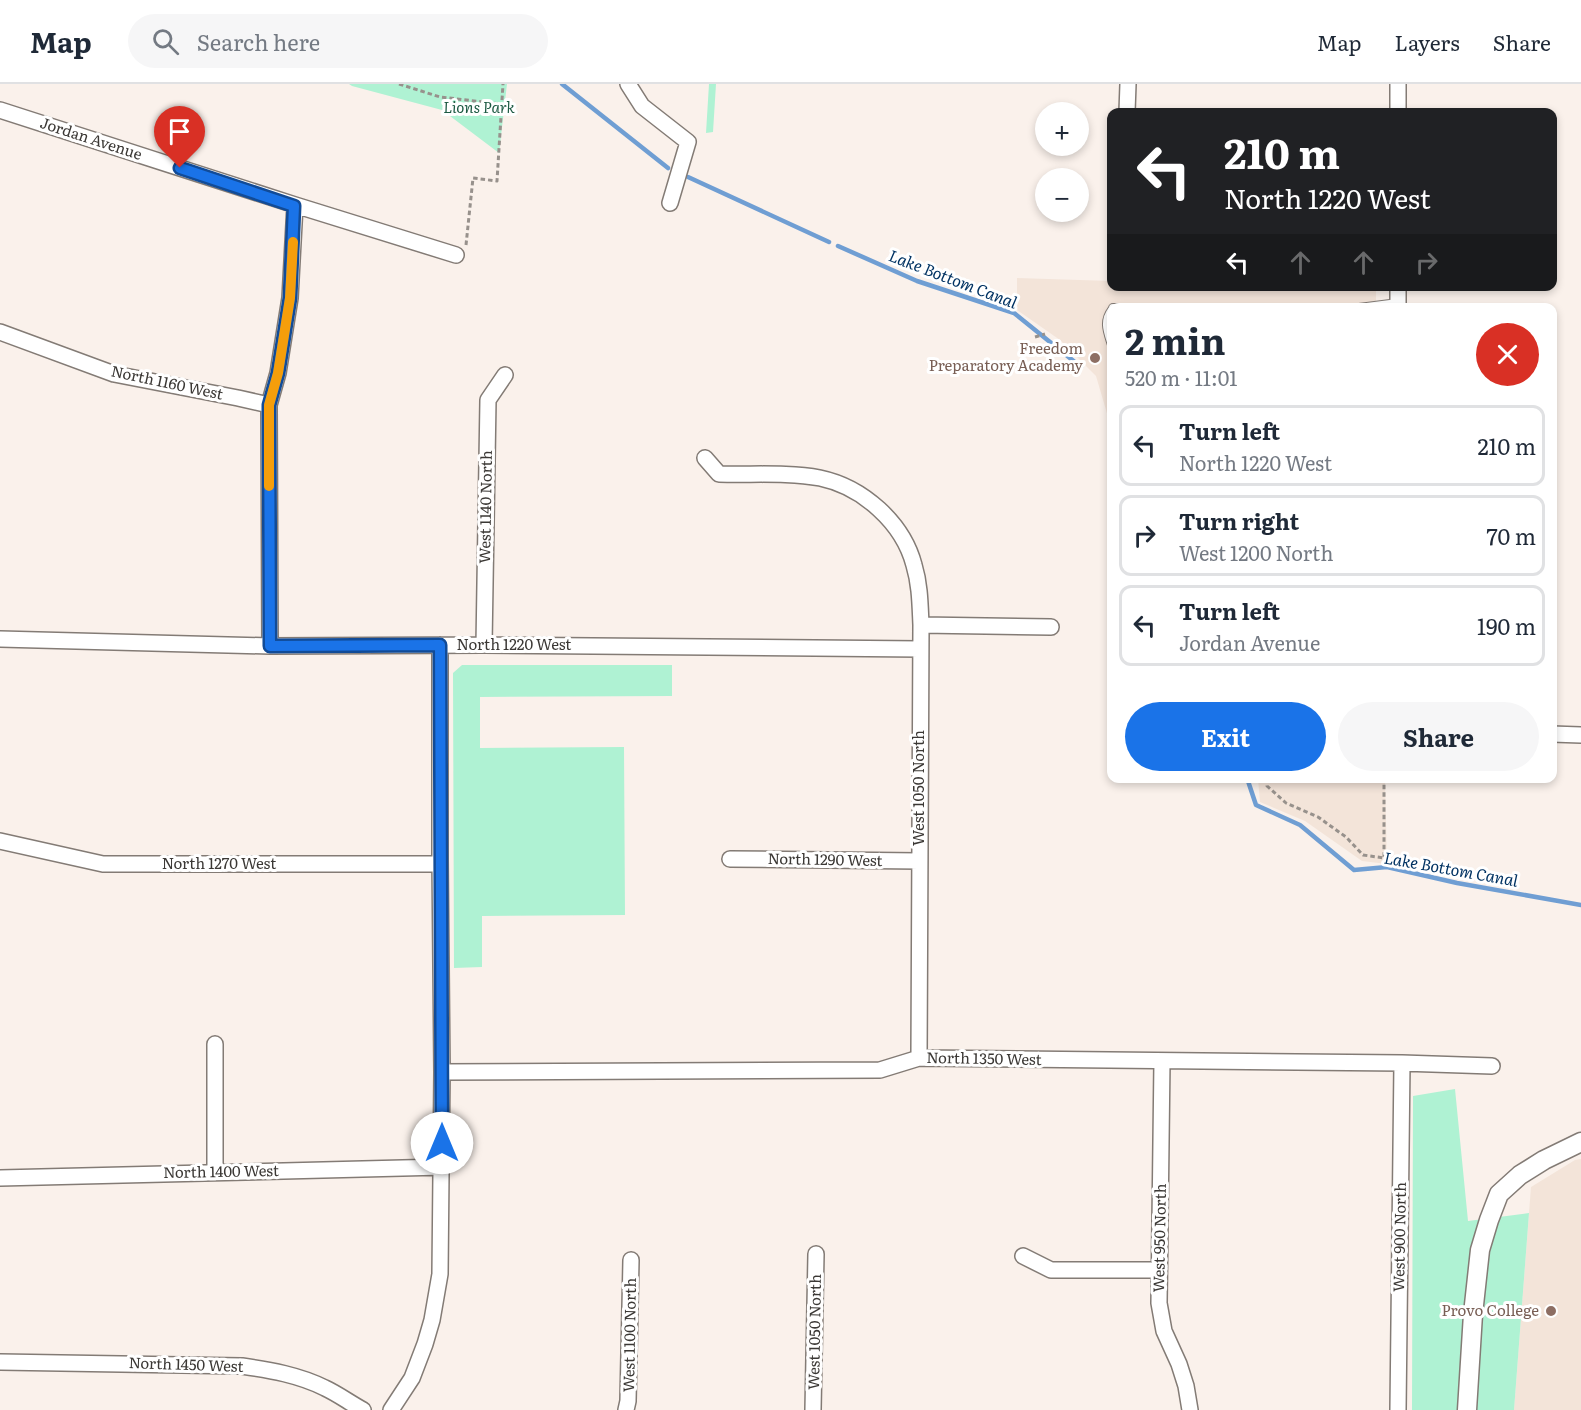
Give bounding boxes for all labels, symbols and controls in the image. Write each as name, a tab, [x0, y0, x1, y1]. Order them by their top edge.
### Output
search box	[128, 14, 548, 68]
text: Map	[30, 20, 92, 62]
icon: search	[149, 25, 182, 58]
text: Search here	[197, 25, 320, 58]
text: Map	[1317, 26, 1362, 57]
text: Layers	[1395, 26, 1460, 57]
text: Share	[1493, 26, 1551, 57]
park label: Lions Park	[443, 95, 515, 118]
map controls	[1035, 102, 1089, 222]
button: +	[1035, 102, 1089, 156]
pin	[154, 106, 205, 168]
street label: Jordan Avenue	[37, 110, 146, 165]
icon: arrive	[163, 115, 196, 148]
text: 210 m	[1224, 120, 1340, 182]
icon: left	[1125, 132, 1203, 210]
button: −	[1035, 168, 1089, 222]
text: North 1220 West	[1224, 177, 1431, 217]
water label: Lake Bottom Canal	[886, 243, 1021, 314]
icon: left	[1221, 246, 1254, 279]
icon: ahead	[1284, 246, 1317, 279]
icon: ahead	[1347, 246, 1380, 279]
icon: right	[1410, 246, 1443, 279]
text: 2 min	[1125, 313, 1226, 366]
button: close	[1476, 323, 1539, 386]
place label: Freedom Preparatory Academy	[929, 336, 1083, 376]
marker: Freedom Preparatory Academy	[1088, 351, 1102, 365]
street label: North 1160 West	[109, 358, 225, 405]
text: 520 m · 11:01	[1125, 362, 1237, 392]
text: Turn left	[1179, 414, 1280, 447]
icon: left	[1128, 429, 1161, 462]
text: 210 m	[1477, 429, 1536, 462]
text: North 1220 West	[1179, 447, 1332, 477]
street label: West 1140 North	[472, 450, 497, 564]
text: Turn right	[1179, 504, 1299, 537]
icon: right	[1128, 519, 1161, 552]
text: 70 m	[1486, 519, 1536, 552]
text: West 1200 North	[1179, 537, 1333, 567]
text: Turn left	[1179, 594, 1280, 627]
icon: left	[1128, 609, 1161, 642]
text: 190 m	[1477, 609, 1536, 642]
text: Jordan Avenue	[1179, 627, 1320, 657]
street label: North 1220 West	[457, 632, 571, 655]
button: Exit	[1125, 702, 1326, 771]
button: Share	[1338, 702, 1539, 771]
street label: West 1050 North	[906, 730, 929, 846]
water label: Lake Bottom Canal	[1382, 844, 1521, 892]
street label: North 1290 West	[767, 846, 883, 871]
street label: North 1270 West	[162, 851, 276, 874]
street label: North 1350 West	[926, 1045, 1042, 1070]
position arrow	[410, 1111, 474, 1175]
street label: North 1400 West	[163, 1158, 279, 1183]
street label: West 900 North	[1386, 1182, 1411, 1292]
street label: West 950 North	[1146, 1183, 1171, 1293]
street label: West 1050 North	[801, 1274, 826, 1390]
street label: West 1100 North	[616, 1278, 641, 1392]
place label: Provo College	[1442, 1298, 1539, 1321]
marker: Provo College	[1544, 1304, 1558, 1318]
street label: North 1450 West	[128, 1350, 244, 1377]

